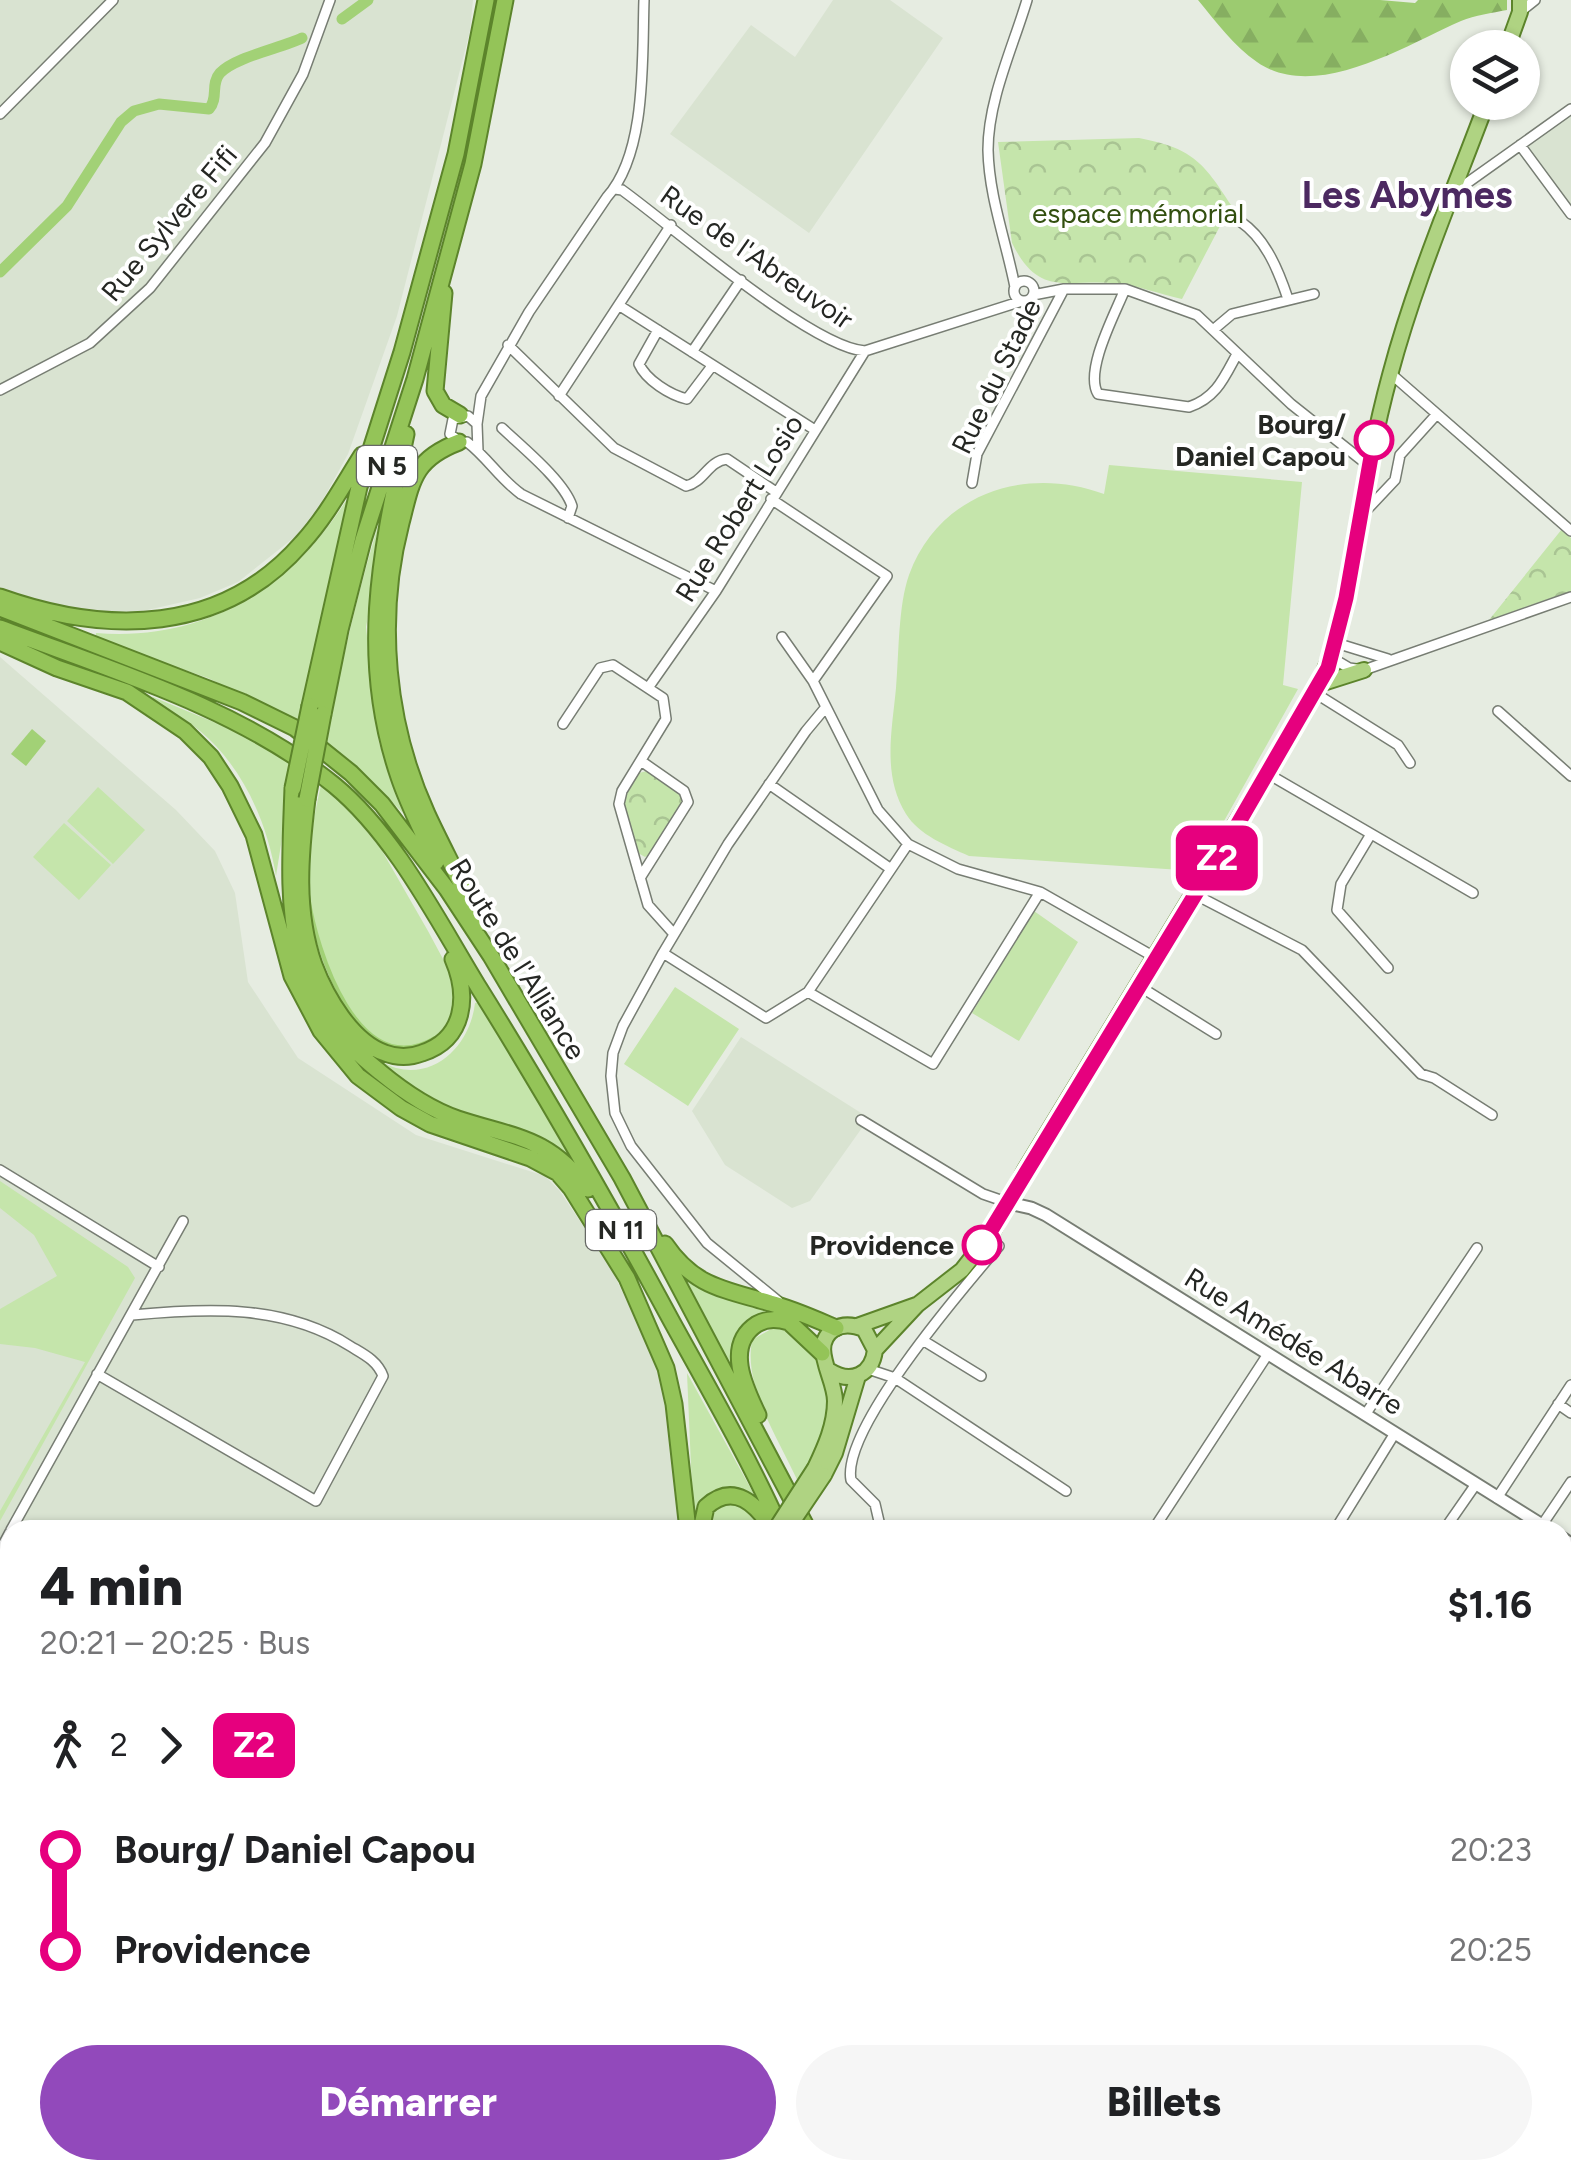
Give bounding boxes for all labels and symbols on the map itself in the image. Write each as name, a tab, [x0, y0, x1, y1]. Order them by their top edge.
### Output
street label: Rue Sylvere Fifi	[94, 138, 244, 308]
district label: Les Abymes	[1302, 172, 1512, 218]
street label: Rue de l'Abreuvoir	[654, 178, 861, 337]
park label: espace mémorial	[1032, 196, 1244, 230]
street label: Rue du Stade	[944, 293, 1048, 459]
place label: Bourg/ Daniel Capou	[1175, 407, 1346, 473]
street label: Rue Robert Losio	[668, 408, 810, 608]
marker: Bourg/ Daniel Capou	[1355, 421, 1393, 459]
road number: N 5	[357, 446, 417, 486]
line badge: Z2	[1172, 826, 1262, 890]
street label: Route de l'Alliance	[442, 852, 594, 1066]
road number: N 11	[586, 1210, 656, 1250]
marker: Providence	[963, 1226, 1001, 1264]
place label: Providence	[809, 1228, 954, 1262]
street label: Rue Amédée Abarre	[1178, 1260, 1410, 1422]

